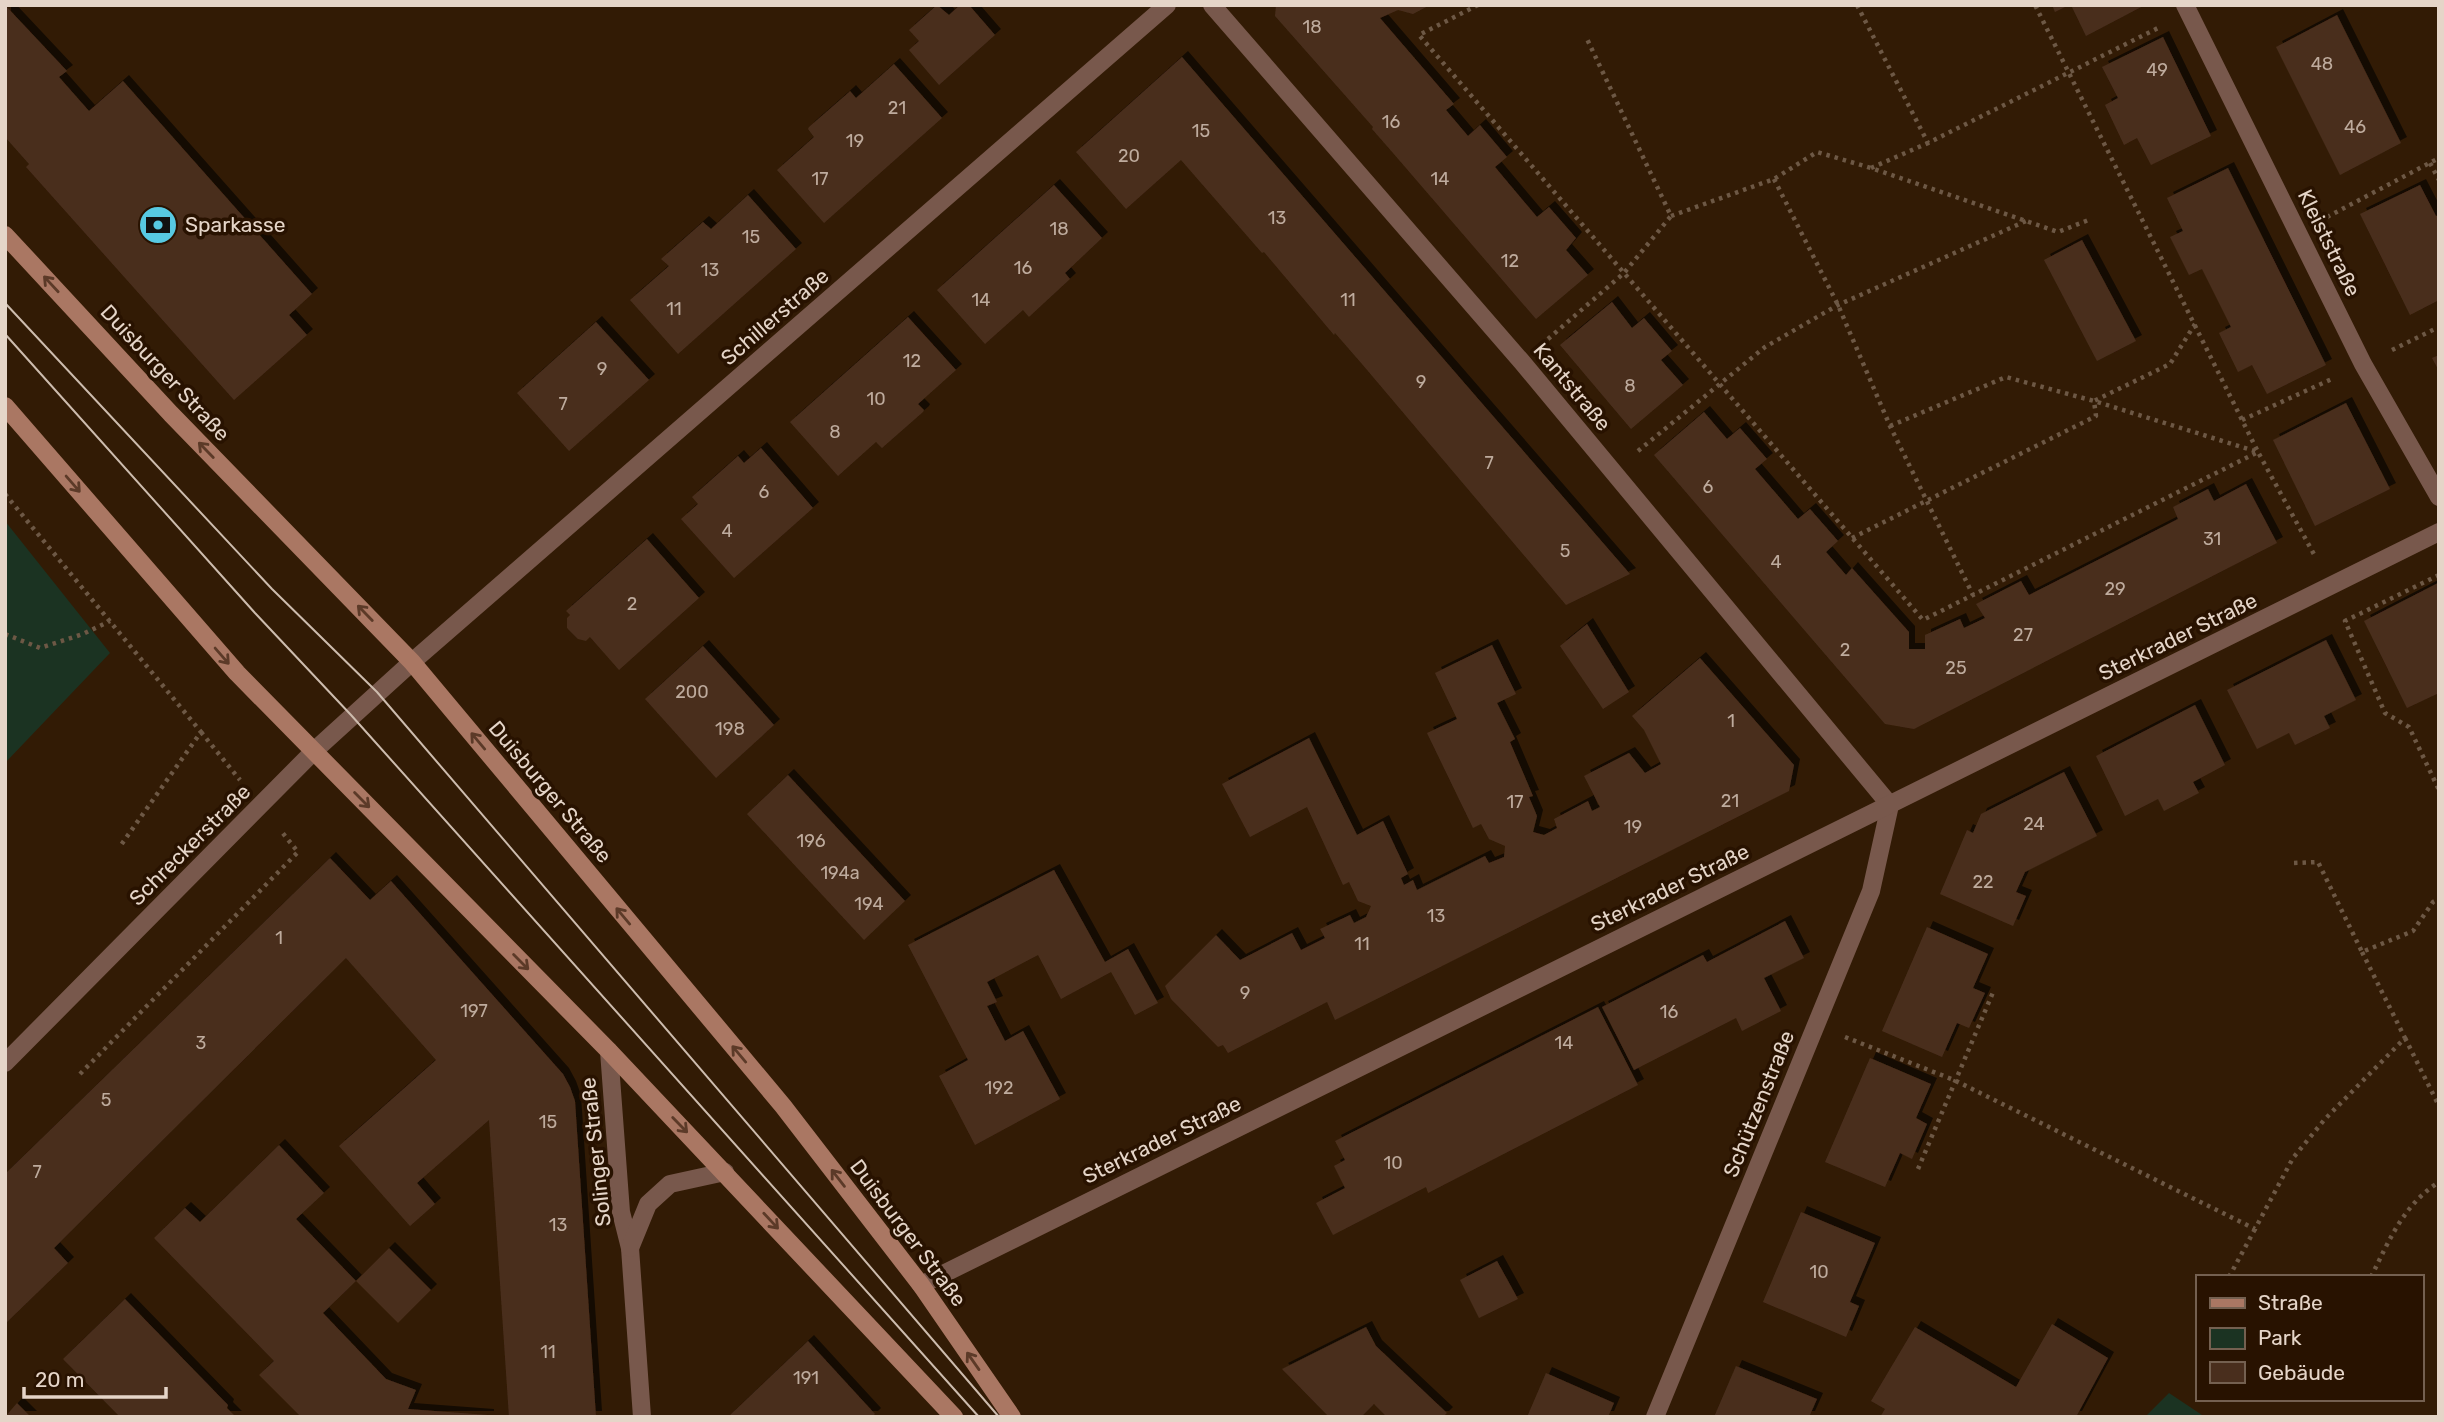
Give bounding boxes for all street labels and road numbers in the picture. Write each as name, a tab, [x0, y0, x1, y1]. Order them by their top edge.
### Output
street label: Kleiststraße	[2293, 185, 2366, 300]
street label: Schillerstraße	[716, 263, 834, 370]
street label: Duisburger Straße	[96, 299, 235, 446]
street label: Kantstraße	[1528, 338, 1616, 436]
street label: Sterkrader Straße	[2095, 587, 2261, 686]
street label: Duisburger Straße	[484, 716, 617, 868]
street label: Schreckerstraße	[124, 779, 255, 910]
street label: Sterkrader Straße	[1587, 838, 1753, 937]
street label: Schützenstraße	[1718, 1027, 1799, 1181]
street label: Solinger Straße	[575, 1076, 616, 1228]
street label: Sterkrader Straße	[1079, 1090, 1245, 1189]
street label: Duisburger Straße	[845, 1154, 972, 1311]

